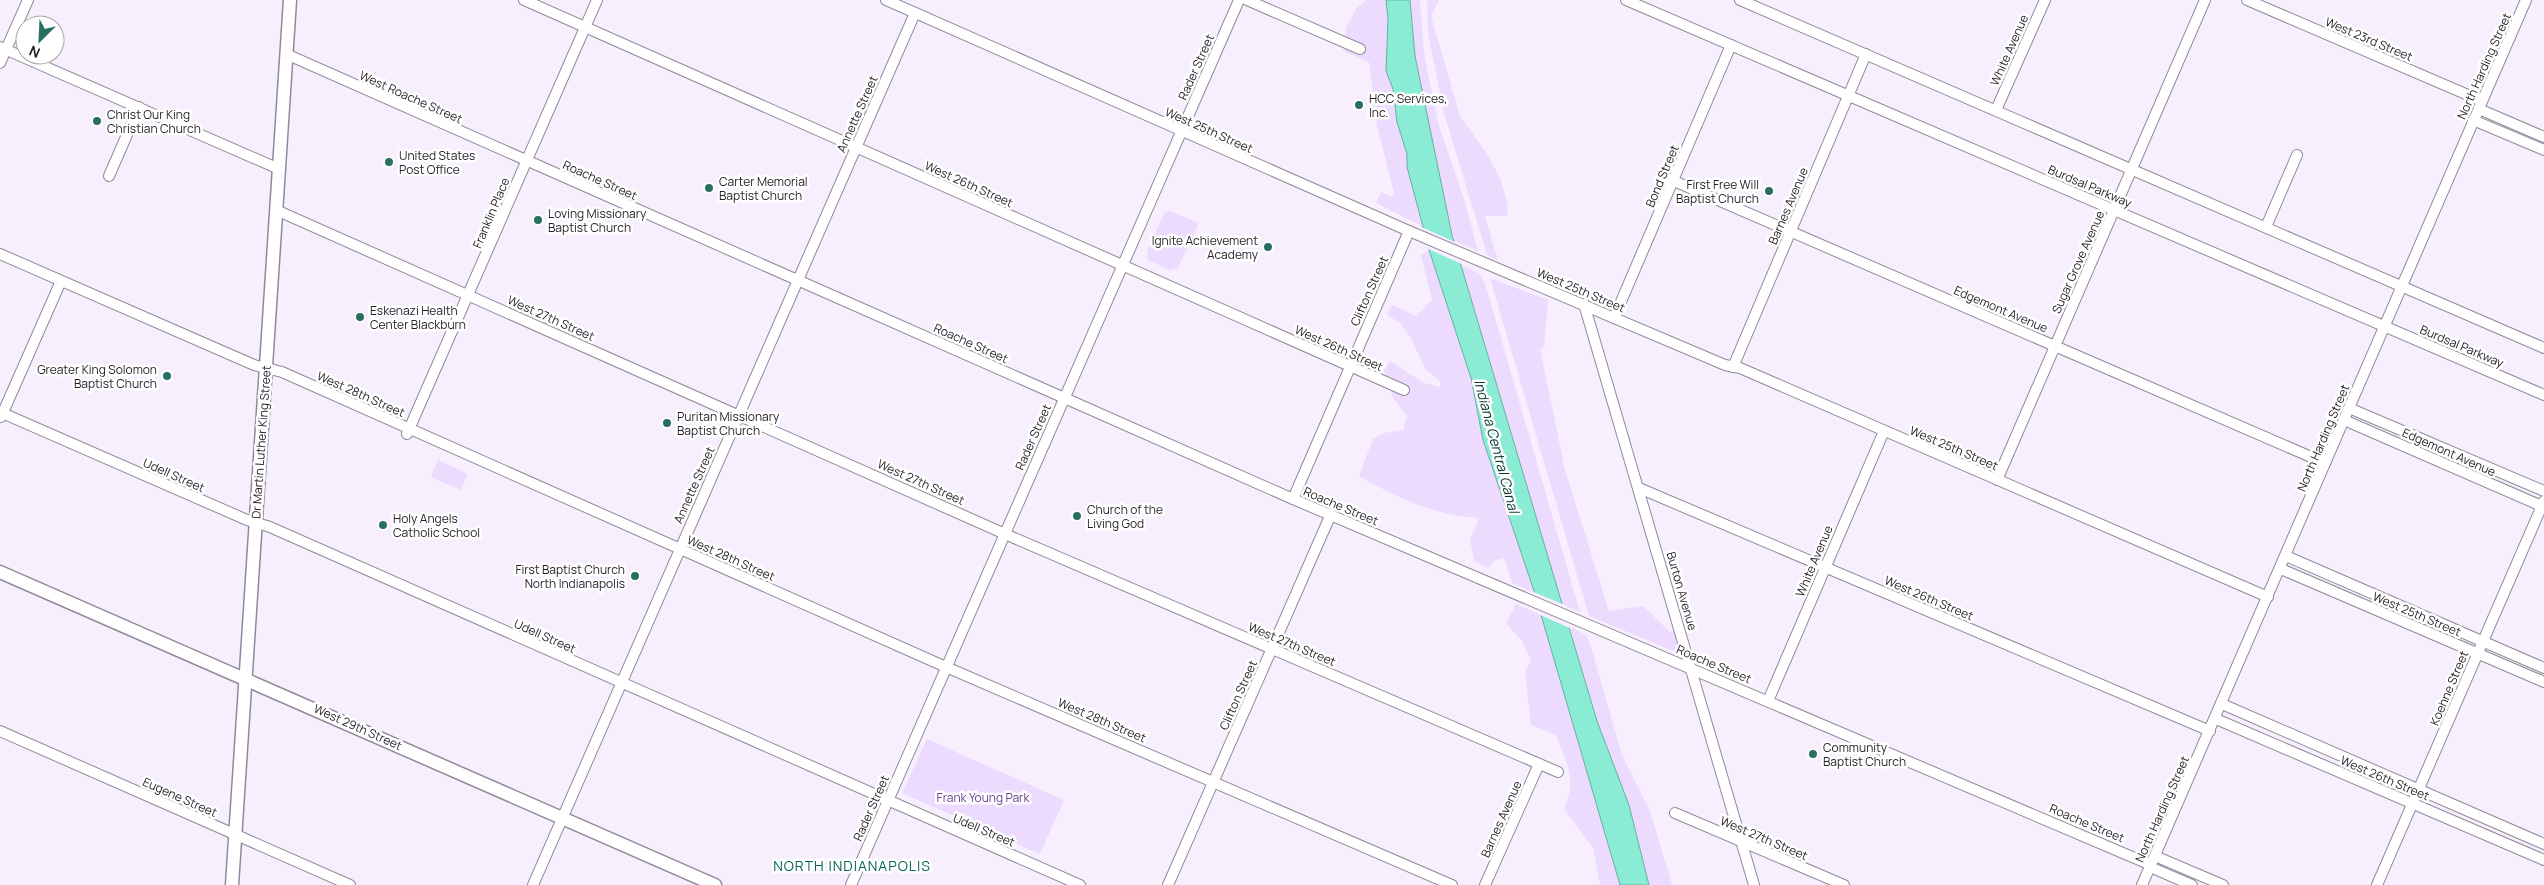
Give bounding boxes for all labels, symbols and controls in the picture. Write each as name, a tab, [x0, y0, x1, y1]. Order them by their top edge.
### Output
street label: North Harding Street	[2453, 10, 2515, 122]
street label: White Avenue	[1986, 12, 2032, 88]
street label: West 23rd Street	[2323, 13, 2416, 65]
north arrow	[15, 15, 65, 65]
street label: Rader Street	[1174, 31, 1218, 103]
text: N	[26, 42, 43, 63]
street label: West Roache Street	[357, 67, 465, 127]
street label: Annette Street	[832, 73, 882, 155]
place label: HCC Services, Inc.	[1369, 90, 1447, 121]
marker: HCC Services, Inc.	[1353, 99, 1365, 111]
street label: West 25th Street	[1162, 103, 1256, 157]
place label: Christ Our King Christian Church	[107, 106, 201, 137]
marker: Christ Our King Christian Church	[91, 115, 103, 127]
street label: Bond Street	[1641, 142, 1683, 210]
place label: United States Post Office	[399, 147, 475, 178]
marker: United States Post Office	[383, 156, 395, 168]
street label: Roache Street	[560, 156, 640, 204]
street label: West 26th Street	[922, 157, 1016, 211]
street label: Burdsal Parkway	[2046, 161, 2135, 212]
street label: Barnes Avenue	[1764, 165, 1812, 247]
place label: Carter Memorial Baptist Church	[719, 173, 808, 204]
street label: Franklin Place	[468, 175, 514, 251]
place label: First Free Will Baptist Church	[1676, 176, 1759, 207]
marker: Carter Memorial Baptist Church	[703, 182, 715, 194]
marker: First Free Will Baptist Church	[1763, 185, 1775, 197]
place label: Loving Missionary Baptist Church	[548, 205, 647, 236]
street label: Sugar Grove Avenue	[2048, 208, 2108, 316]
marker: Loving Missionary Baptist Church	[532, 214, 544, 226]
place label: Ignite Achievement Academy	[1152, 232, 1259, 263]
marker: Ignite Achievement Academy	[1262, 241, 1274, 253]
street label: Clifton Street	[1346, 253, 1392, 329]
street label: West 25th Street	[1534, 264, 1628, 316]
street label: Edgemont Avenue	[1951, 282, 2051, 336]
street label: West 27th Street	[505, 291, 597, 345]
place label: Eskenazi Health Center Blackburn	[370, 302, 466, 333]
marker: Eskenazi Health Center Blackburn	[354, 311, 366, 323]
street label: Roache Street	[931, 319, 1011, 367]
street label: West 26th Street	[1292, 321, 1386, 375]
street label: Burdsal Parkway	[2418, 321, 2507, 372]
place label: Greater King Solomon Baptist Church	[37, 361, 157, 392]
street label: Dr Martin Luther King Street	[247, 365, 275, 519]
street label: West 28th Street	[314, 367, 408, 421]
marker: Greater King Solomon Baptist Church	[161, 370, 173, 382]
water label: Indiana Central Canal	[1470, 377, 1524, 517]
street label: North Harding Street	[2293, 382, 2353, 494]
street label: Rader Street	[1011, 401, 1055, 473]
place label: Puritan Missionary Baptist Church	[677, 408, 780, 439]
marker: Puritan Missionary Baptist Church	[661, 417, 673, 429]
street label: West 25th Street	[1907, 422, 2001, 474]
street label: Edgemont Avenue	[2400, 424, 2498, 480]
street label: Annette Street	[669, 444, 719, 526]
street label: Udell Street	[140, 454, 208, 496]
street label: West 27th Street	[875, 455, 967, 509]
street label: Roache Street	[1301, 483, 1381, 529]
place label: Church of the Living God	[1087, 501, 1163, 532]
place label: Holy Angels Catholic School	[393, 510, 480, 541]
marker: Church of the Living God	[1071, 510, 1083, 522]
marker: Holy Angels Catholic School	[377, 519, 389, 531]
street label: White Avenue	[1791, 523, 1837, 599]
street label: West 28th Street	[684, 531, 778, 585]
street label: Burton Avenue	[1663, 550, 1701, 632]
place label: First Baptist Church North Indianapolis	[516, 561, 625, 592]
marker: First Baptist Church North Indianapolis	[629, 570, 641, 582]
street label: West 26th Street	[1882, 572, 1976, 624]
street label: West 25th Street	[2370, 588, 2464, 640]
street label: Udell Street	[511, 615, 579, 657]
street label: West 27th Street	[1246, 618, 1339, 670]
street label: Roache Street	[1674, 641, 1754, 687]
street label: Koehne Street	[2426, 648, 2472, 728]
street label: Clifton Street	[1215, 657, 1261, 733]
street label: West 28th Street	[1055, 694, 1149, 746]
street label: West 29th Street	[311, 700, 405, 754]
place label: Community Baptist Church	[1823, 739, 1906, 770]
marker: Community Baptist Church	[1807, 748, 1819, 760]
street label: West 26th Street	[2338, 752, 2432, 804]
street label: North Harding Street	[2131, 753, 2193, 865]
street label: Rader Street	[849, 772, 893, 844]
street label: Eugene Street	[140, 773, 220, 821]
street label: Barnes Avenue	[1477, 778, 1525, 860]
park label: Frank Young Park	[937, 789, 1030, 806]
street label: Roache Street	[2047, 800, 2127, 846]
street label: Udell Street	[950, 809, 1018, 851]
street label: West 27th Street	[1718, 812, 1811, 864]
district label: NORTH INDIANAPOLIS	[773, 856, 931, 875]

